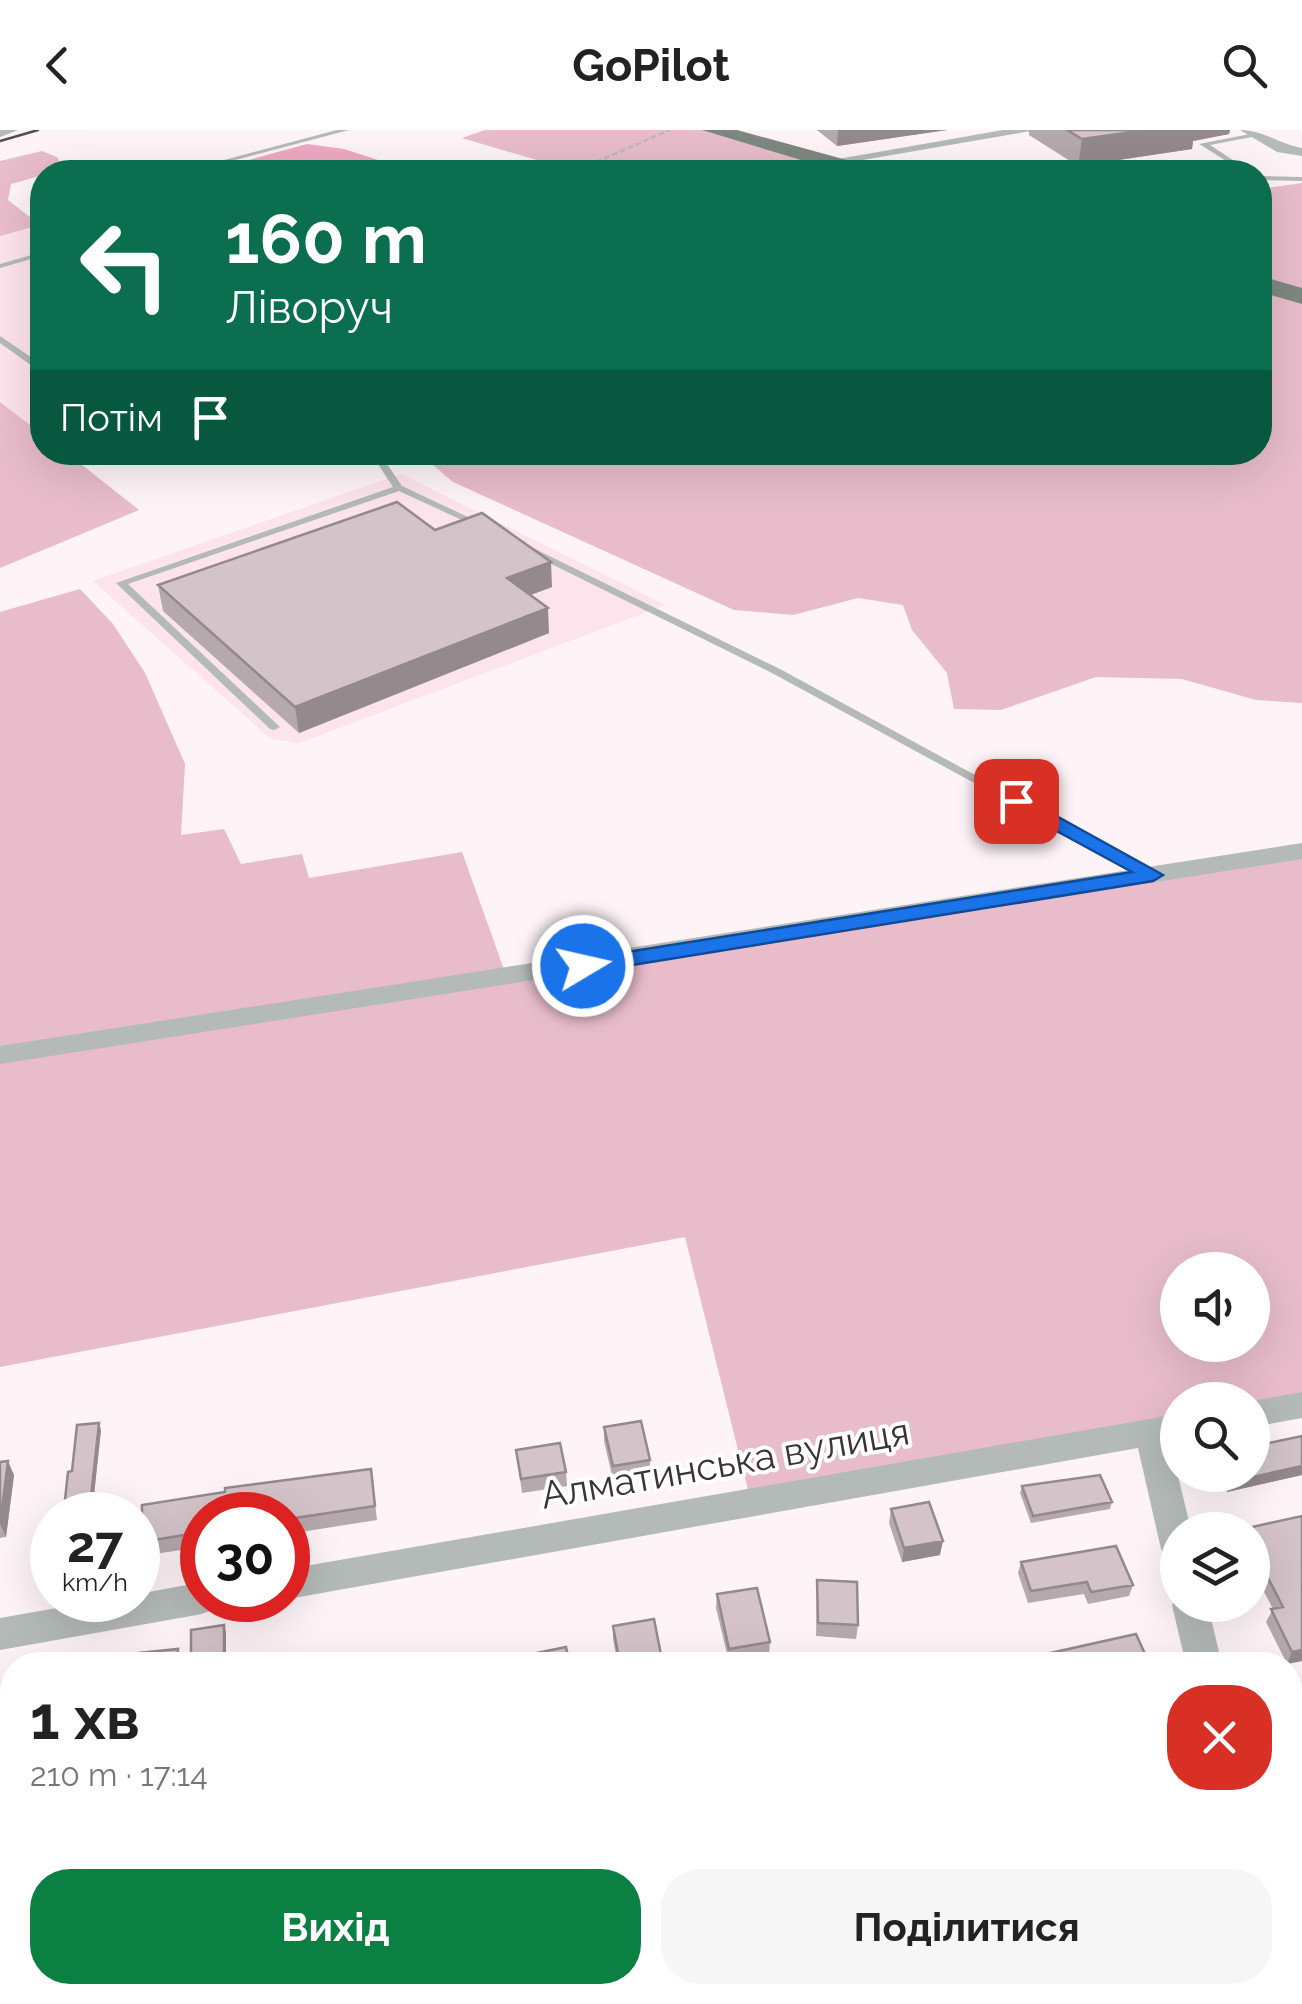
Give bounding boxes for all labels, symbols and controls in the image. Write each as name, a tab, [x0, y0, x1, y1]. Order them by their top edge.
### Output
icon: back	[30, 38, 85, 93]
icon: search	[1217, 38, 1272, 93]
text: GoPilot	[572, 39, 730, 92]
text: 160 m	[225, 197, 427, 279]
icon: left	[60, 200, 190, 330]
text: Ліворуч	[225, 281, 393, 334]
icon: arrive	[183, 390, 238, 445]
text: Потім	[60, 395, 163, 440]
pin	[974, 759, 1059, 844]
icon: arrive	[989, 774, 1044, 829]
position arrow	[531, 914, 635, 1018]
map controls	[1160, 1252, 1270, 1622]
button: sound	[1160, 1252, 1270, 1362]
button: search	[1160, 1382, 1270, 1492]
street label: Алматинська вулиця	[537, 1408, 913, 1518]
speed limit sign: 30	[180, 1492, 310, 1622]
button: layers	[1160, 1512, 1270, 1622]
text: 27	[67, 1515, 123, 1574]
text: km/h	[62, 1567, 128, 1597]
text: 1 хв	[30, 1683, 140, 1753]
button: close	[1167, 1685, 1272, 1790]
text: 210 m · 17:14	[30, 1756, 208, 1793]
button: Вихід	[30, 1869, 641, 1984]
button: Поділитися	[661, 1869, 1272, 1984]

